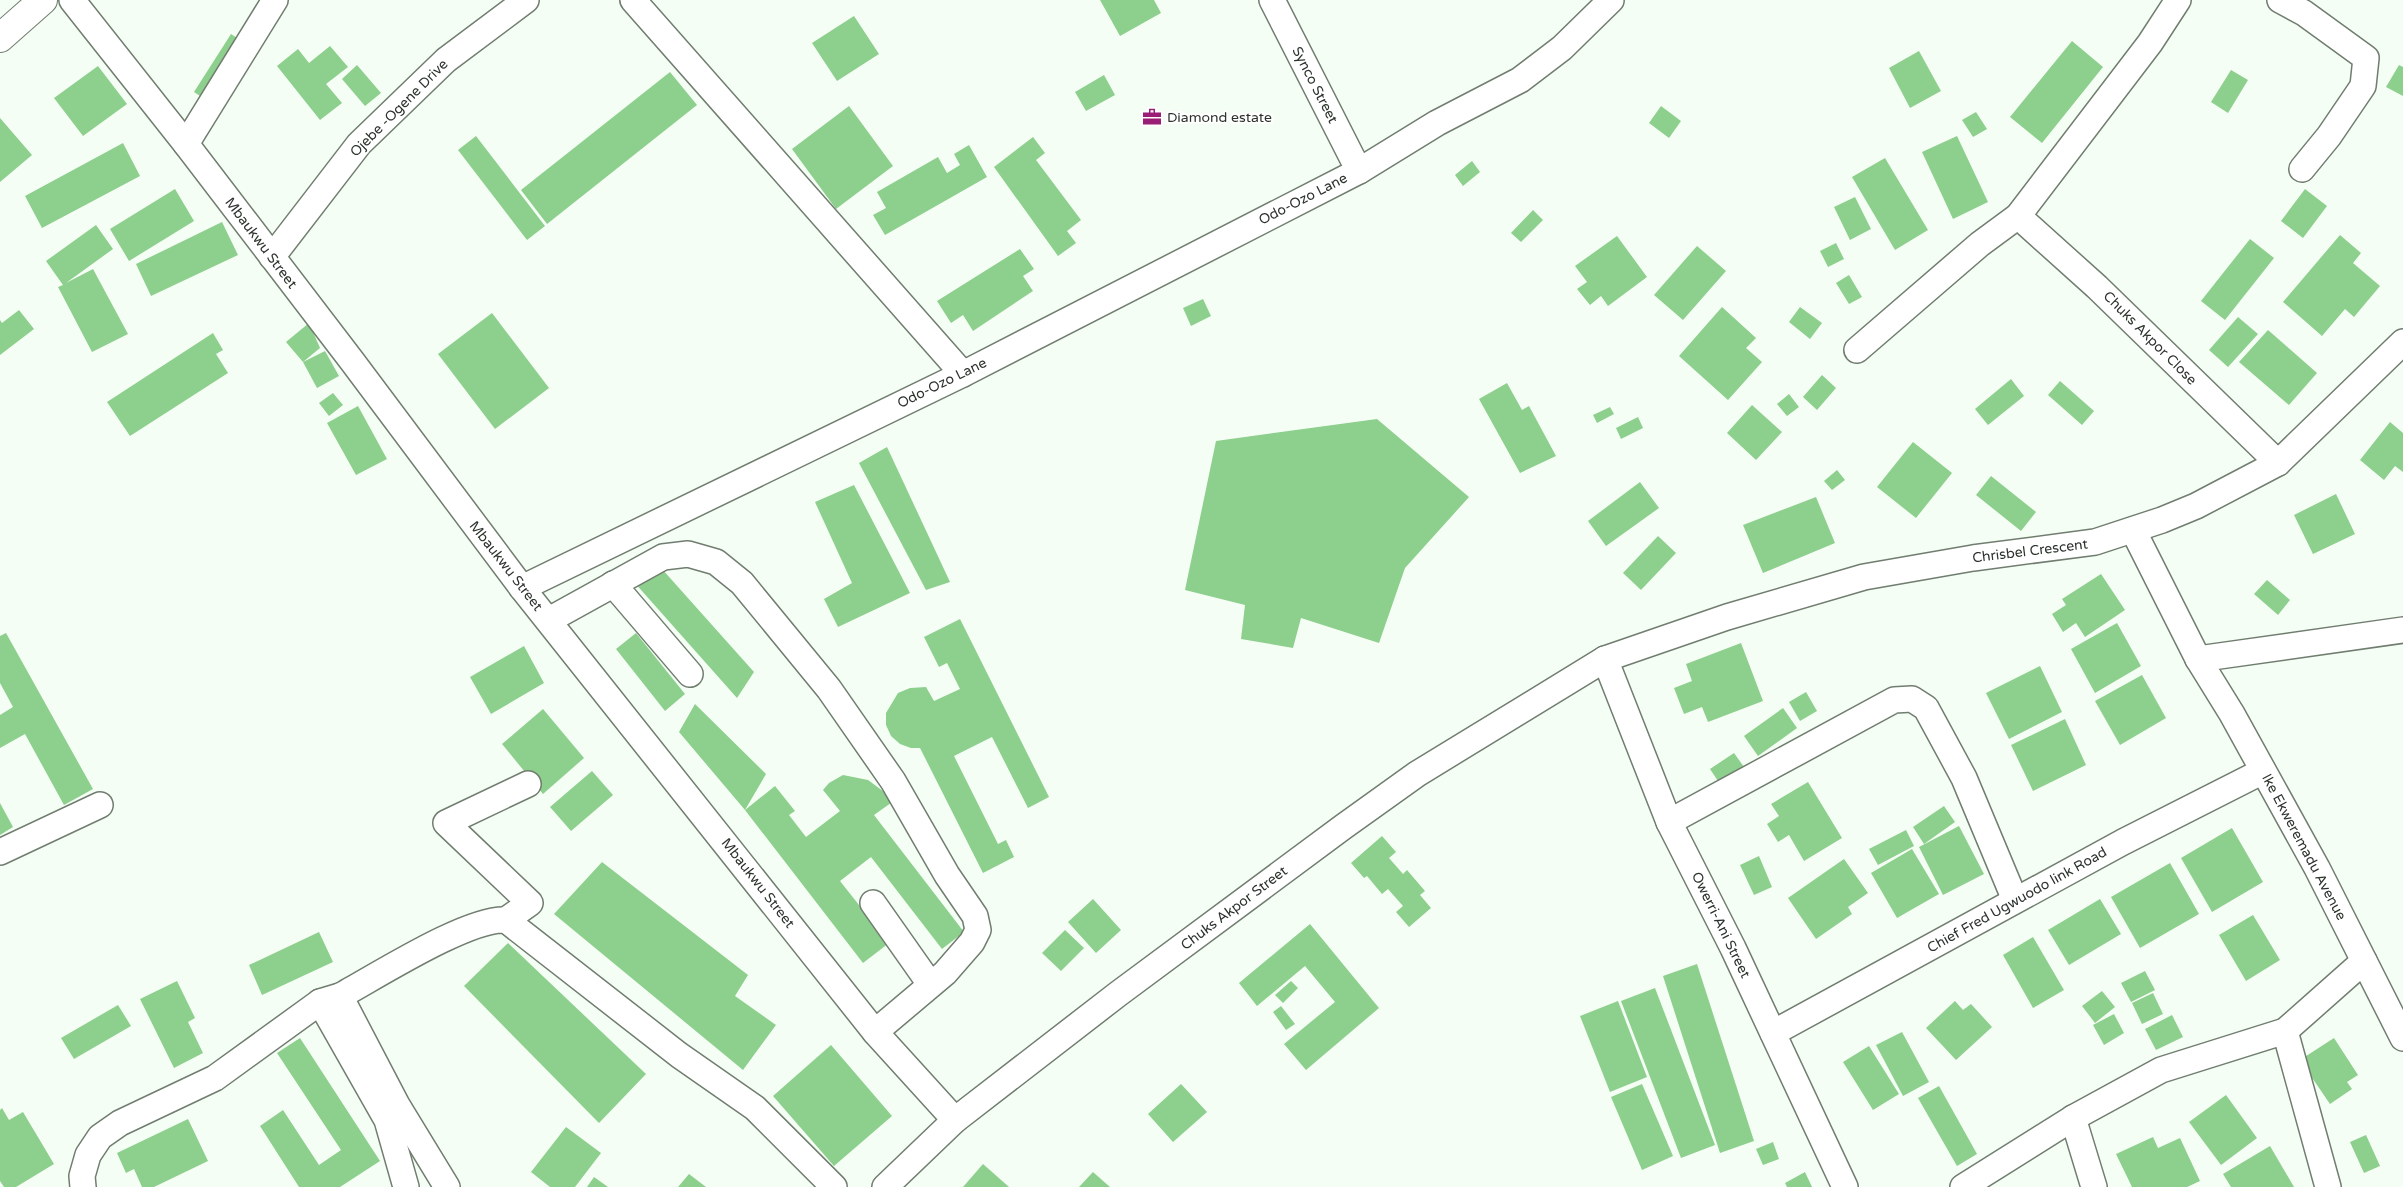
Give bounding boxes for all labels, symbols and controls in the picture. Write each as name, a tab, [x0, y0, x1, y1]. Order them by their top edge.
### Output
street label: Synco Street	[1288, 44, 1342, 127]
street label: Ojebe -Ogene Drive	[347, 56, 451, 160]
office icon: Diamond estate	[1141, 106, 1163, 128]
place label: Diamond estate	[1167, 109, 1272, 126]
street label: Odo-Ozo Lane	[1256, 169, 1350, 229]
street label: Mbaukwu Street	[221, 194, 301, 292]
street label: Chuks Akpor Close	[2100, 288, 2200, 388]
street label: Odo-Ozo Lane	[895, 354, 989, 412]
street label: Mbaukwu Street	[466, 518, 547, 615]
street label: Chrisbel Crescent	[1971, 535, 2089, 567]
street label: Ike Ekweremadu Avenue	[2258, 771, 2350, 923]
street label: Mbaukwu Street	[718, 835, 799, 932]
street label: Chief Fred Ugwuodo link Road	[1924, 843, 2110, 957]
street label: Chuks Akpor Street	[1177, 862, 1291, 954]
street label: Owerri-Ani Street	[1688, 869, 1754, 981]

